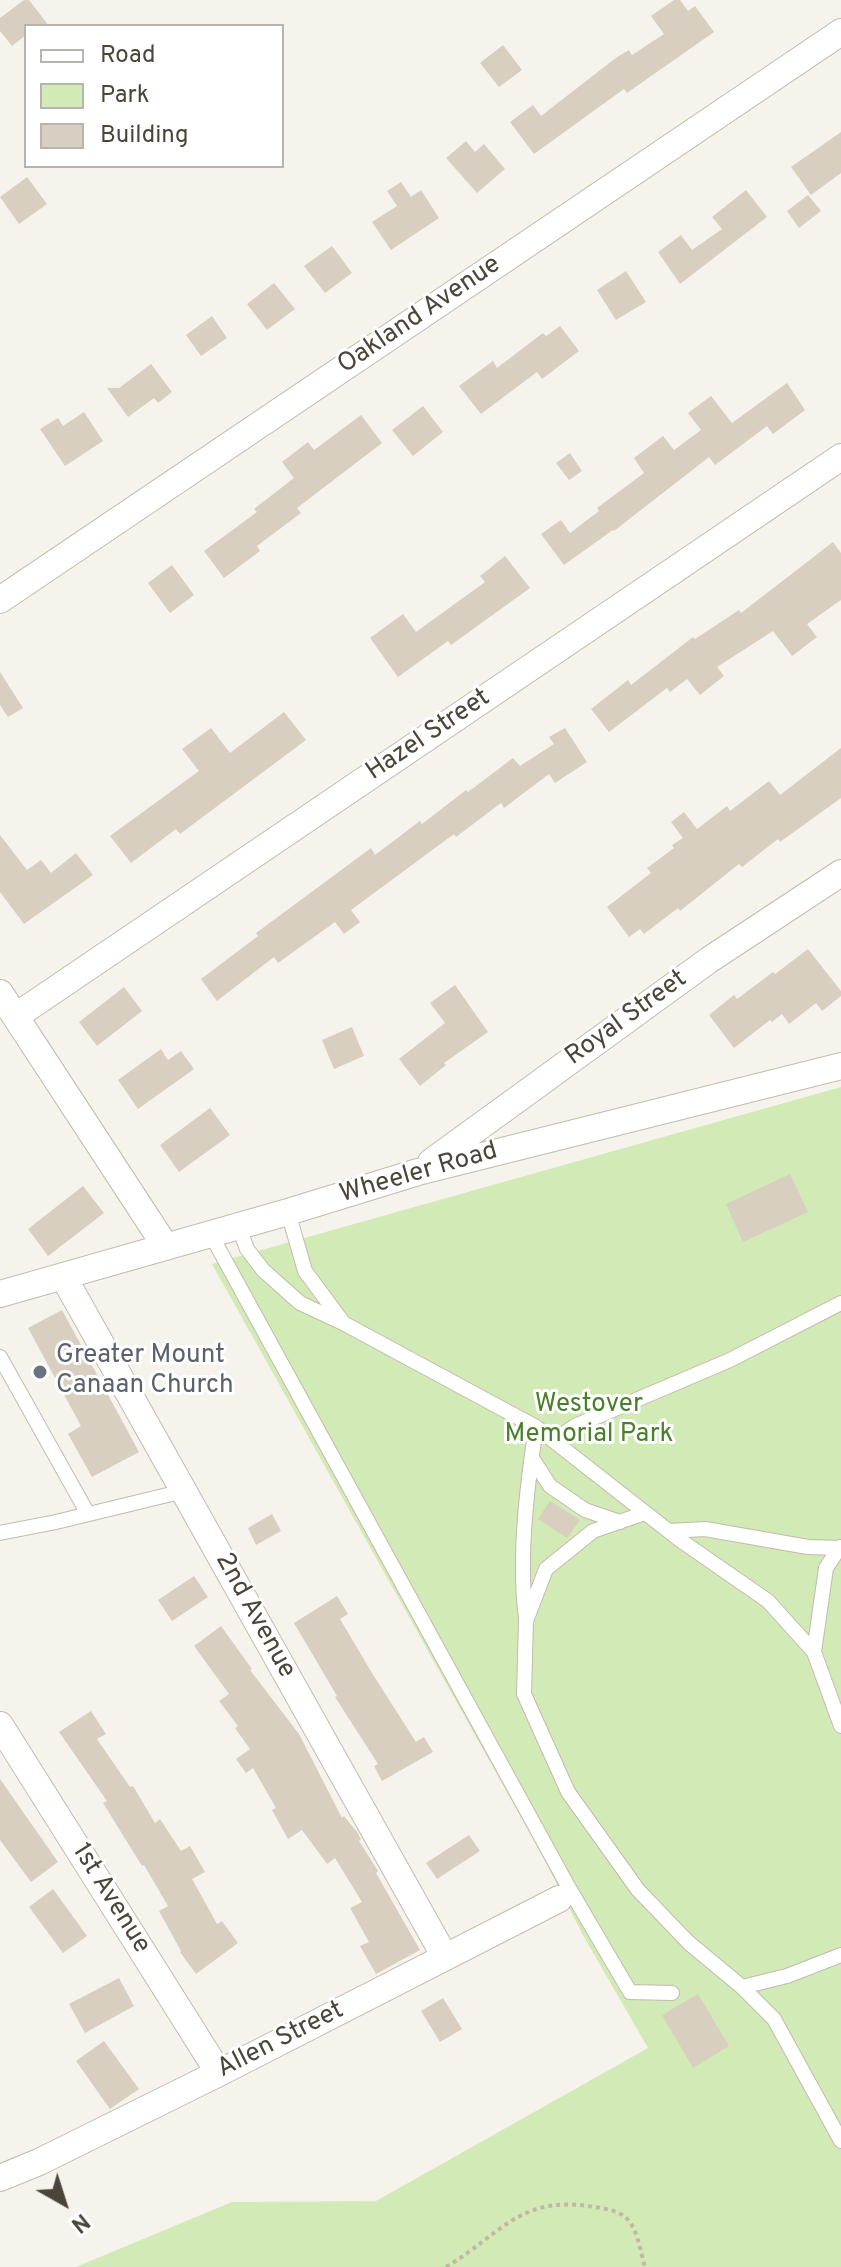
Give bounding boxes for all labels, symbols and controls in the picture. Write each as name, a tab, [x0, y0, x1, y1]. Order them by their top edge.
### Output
legend	[24, 24, 284, 168]
text: Road	[100, 41, 156, 71]
text: Park	[100, 81, 150, 111]
text: Building	[100, 121, 189, 151]
street label: Oakland Avenue	[333, 250, 507, 382]
street label: Hazel Street	[361, 683, 497, 789]
street label: Royal Street	[560, 965, 694, 1073]
street label: Wheeler Road	[336, 1137, 502, 1211]
place label: Greater Mount Canaan Church	[56, 1341, 234, 1402]
marker: Greater Mount Canaan Church	[31, 1363, 49, 1381]
park label: Westover Memorial Park	[505, 1390, 673, 1452]
street label: 2nd Avenue	[207, 1548, 301, 1684]
street label: 1st Avenue	[64, 1838, 156, 1960]
street label: Allen Street	[213, 1996, 349, 2086]
north arrow	[24, 2163, 104, 2243]
text: N	[65, 2207, 94, 2237]

